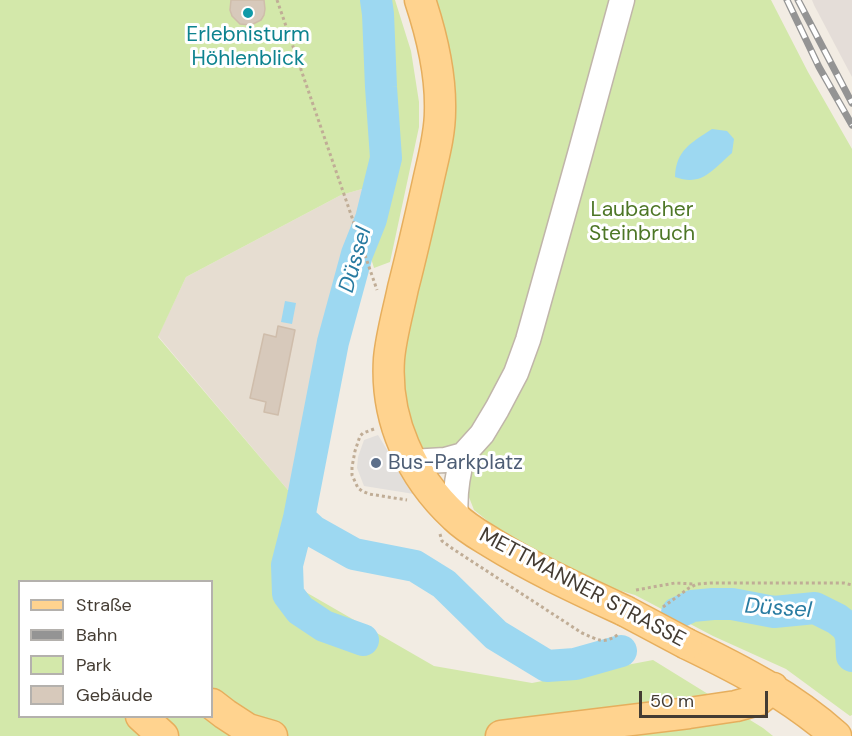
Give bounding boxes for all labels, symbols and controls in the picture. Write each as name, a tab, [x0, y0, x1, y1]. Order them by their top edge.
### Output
marker: Erlebnisturm Höhlenblick	[241, 6, 255, 20]
place label: Erlebnisturm Höhlenblick	[186, 22, 310, 72]
park label: Laubacher Steinbruch	[589, 197, 695, 247]
water label: Düssel	[334, 224, 378, 296]
place label: Bus-Parkplatz	[388, 450, 523, 476]
marker: Bus-Parkplatz	[369, 456, 383, 470]
street label: METTMANNER STRASSE	[475, 523, 689, 653]
legend	[18, 580, 213, 718]
text: Straße	[76, 593, 132, 617]
water label: Düssel	[744, 593, 812, 625]
text: Bahn	[76, 623, 117, 647]
text: Park	[76, 653, 112, 677]
scale bar	[642, 679, 771, 717]
text: Gebäude	[76, 683, 153, 707]
text: 50 m	[650, 689, 694, 713]

